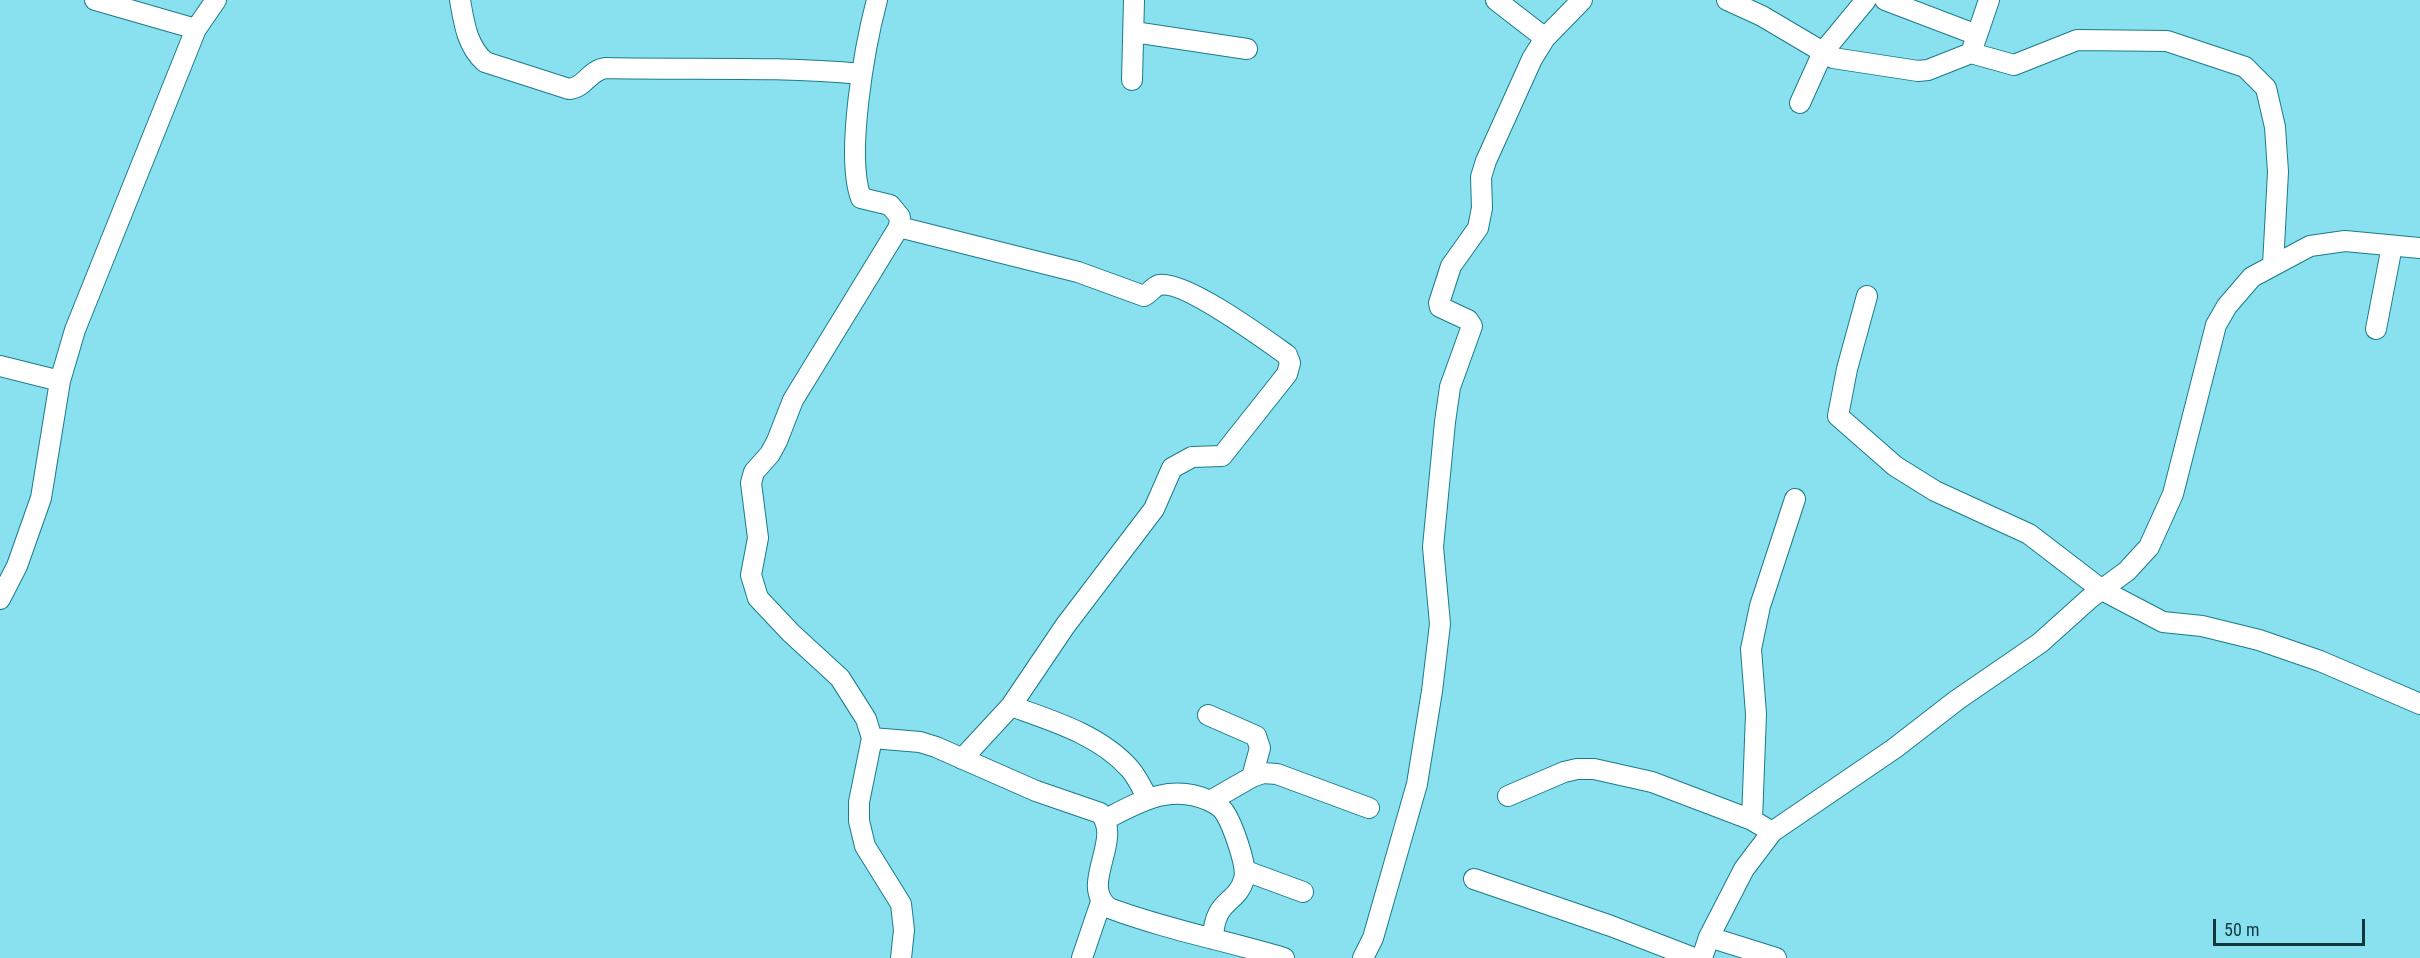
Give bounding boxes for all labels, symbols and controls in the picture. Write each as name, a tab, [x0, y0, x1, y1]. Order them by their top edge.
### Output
scale bar	[2216, 907, 2368, 945]
text: 50 m	[2224, 919, 2259, 940]

